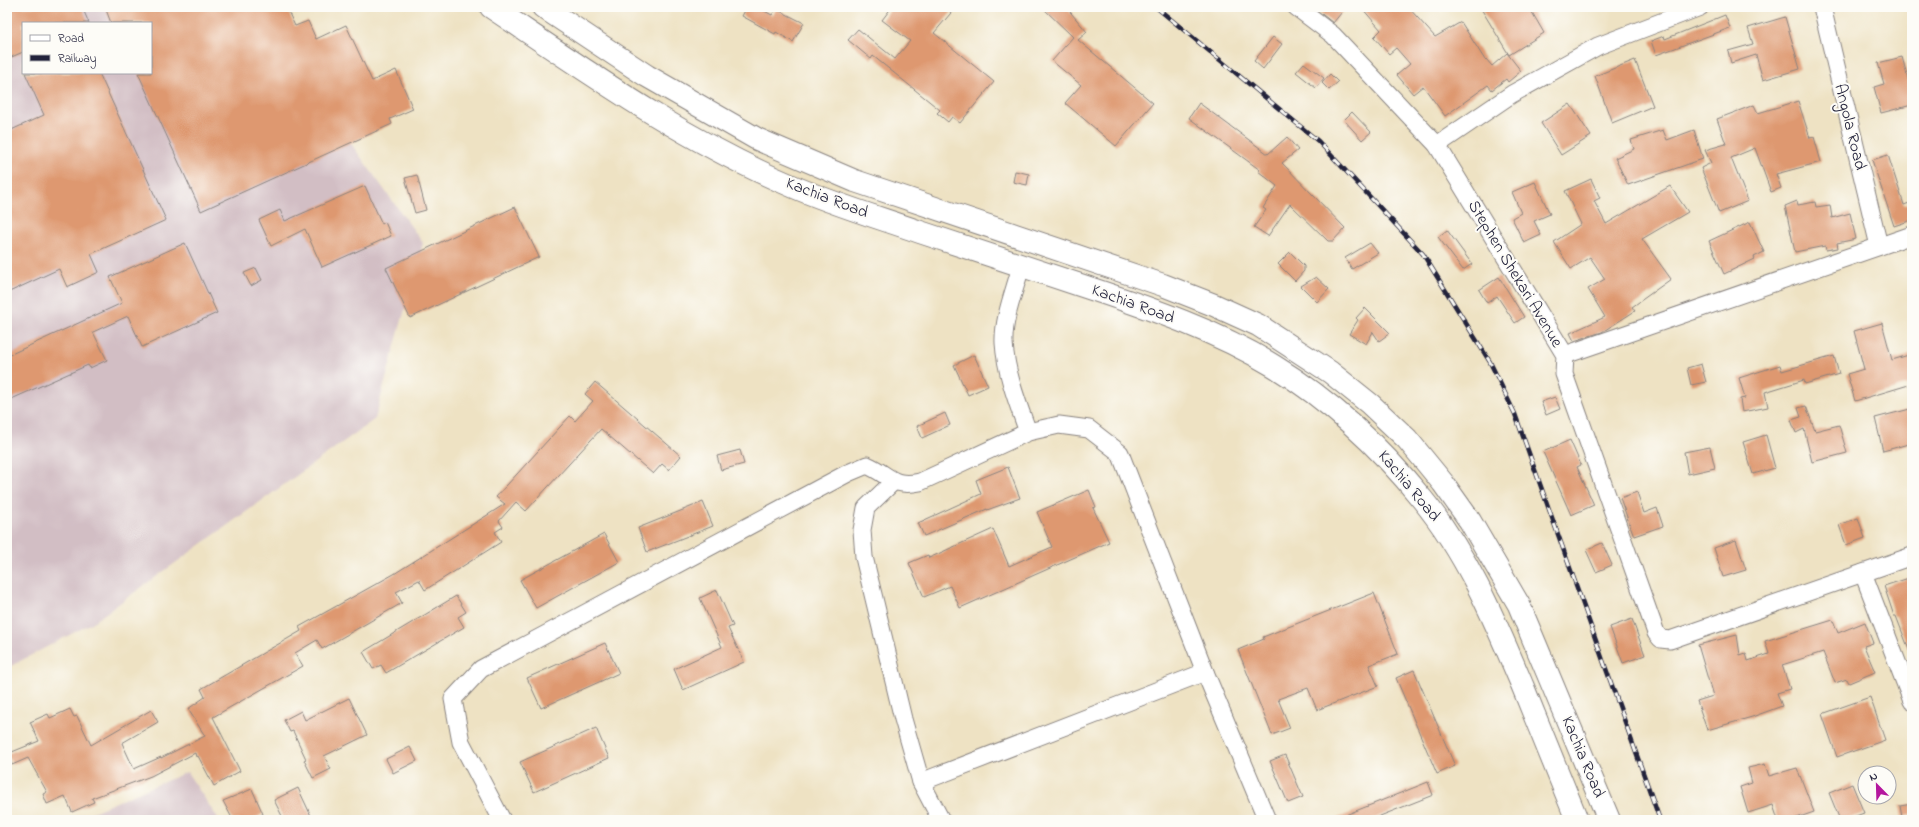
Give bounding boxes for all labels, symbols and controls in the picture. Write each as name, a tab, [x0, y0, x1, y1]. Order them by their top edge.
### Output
legend	[22, 22, 152, 74]
text: Road	[58, 30, 84, 48]
text: Railway	[58, 50, 97, 69]
street label: Angola Road	[1825, 81, 1873, 174]
street label: Kachia Road	[782, 171, 872, 225]
street label: Stephen Shekari Avenue	[1461, 196, 1569, 353]
street label: Kachia Road	[1088, 277, 1178, 331]
street label: Kachia Road	[1372, 445, 1447, 528]
street label: Kachia Road	[1555, 712, 1612, 802]
north arrow	[1857, 765, 1897, 805]
text: N	[1867, 768, 1880, 786]

